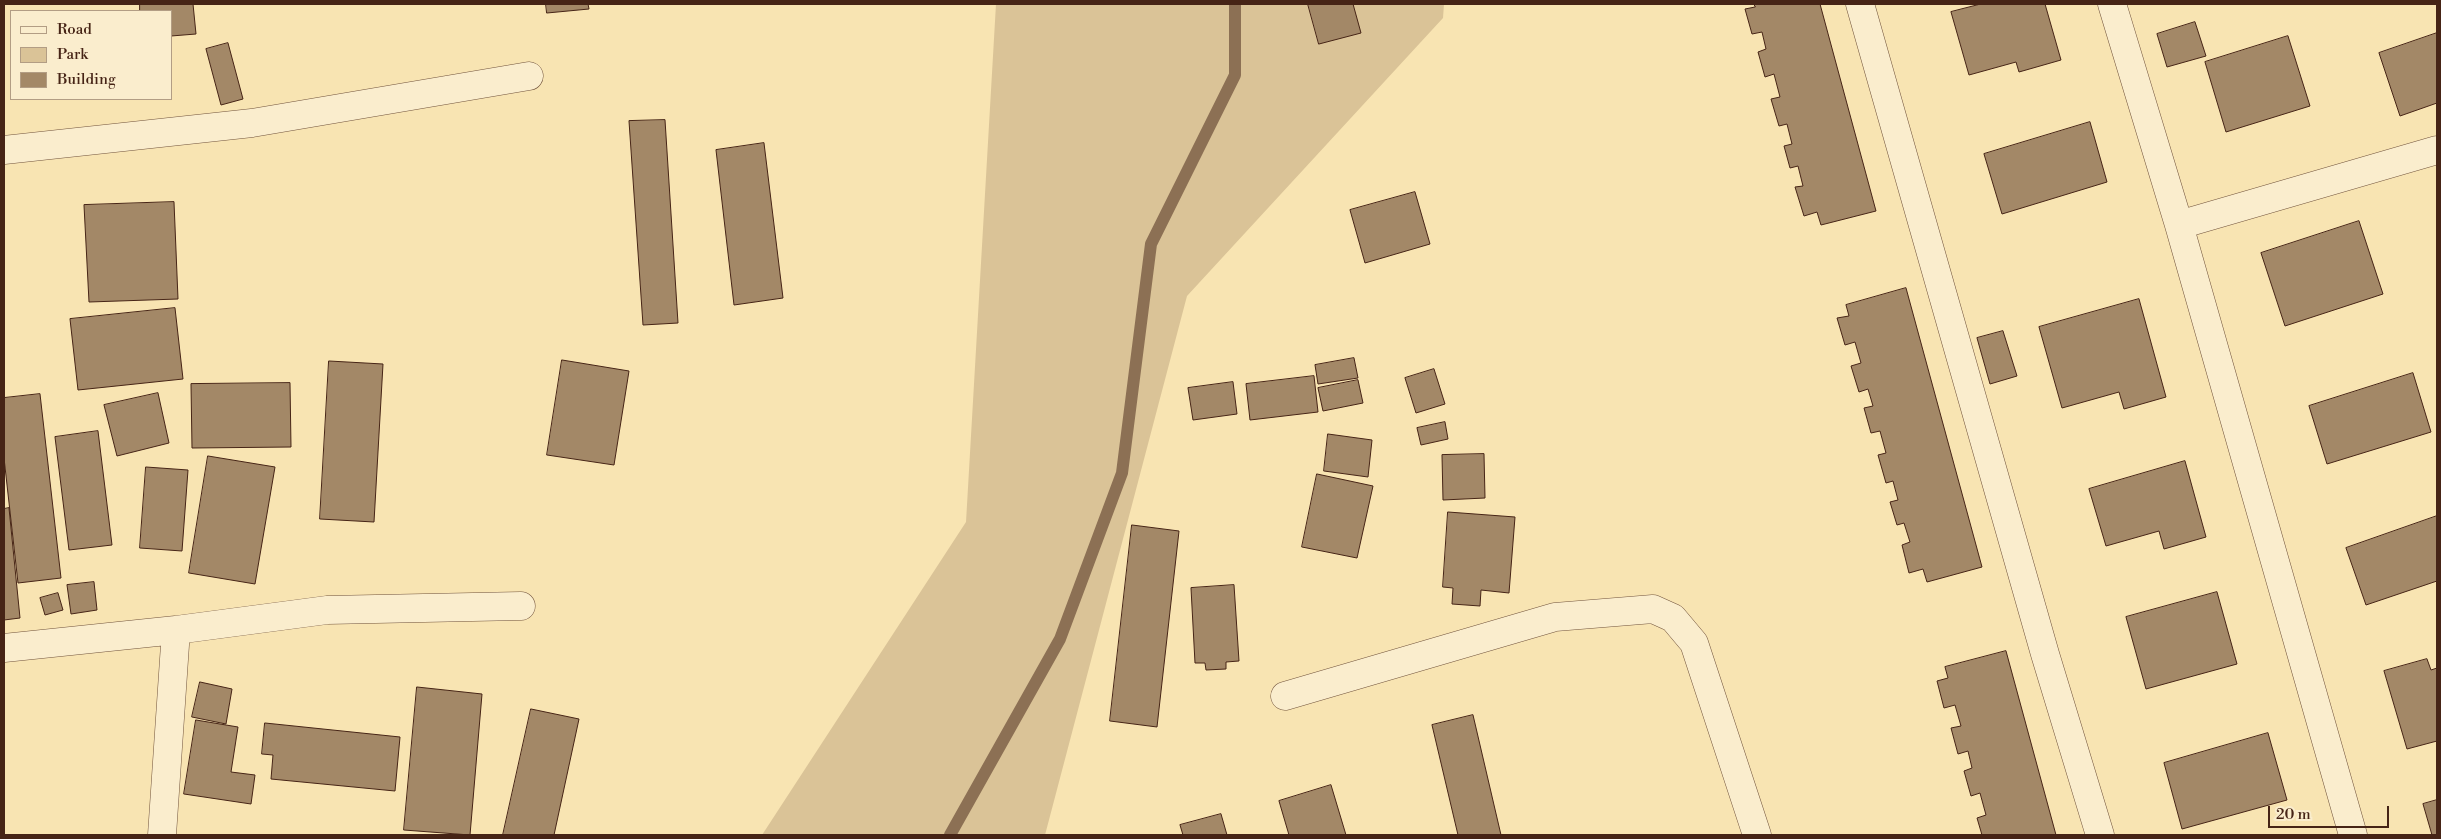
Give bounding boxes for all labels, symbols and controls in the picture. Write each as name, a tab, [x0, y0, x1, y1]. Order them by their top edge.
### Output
legend	[10, 10, 172, 100]
text: Road	[57, 20, 92, 39]
text: Park	[57, 45, 88, 64]
text: Building	[57, 70, 116, 89]
scale bar	[2271, 796, 2392, 828]
text: 20 m	[2276, 805, 2311, 824]

